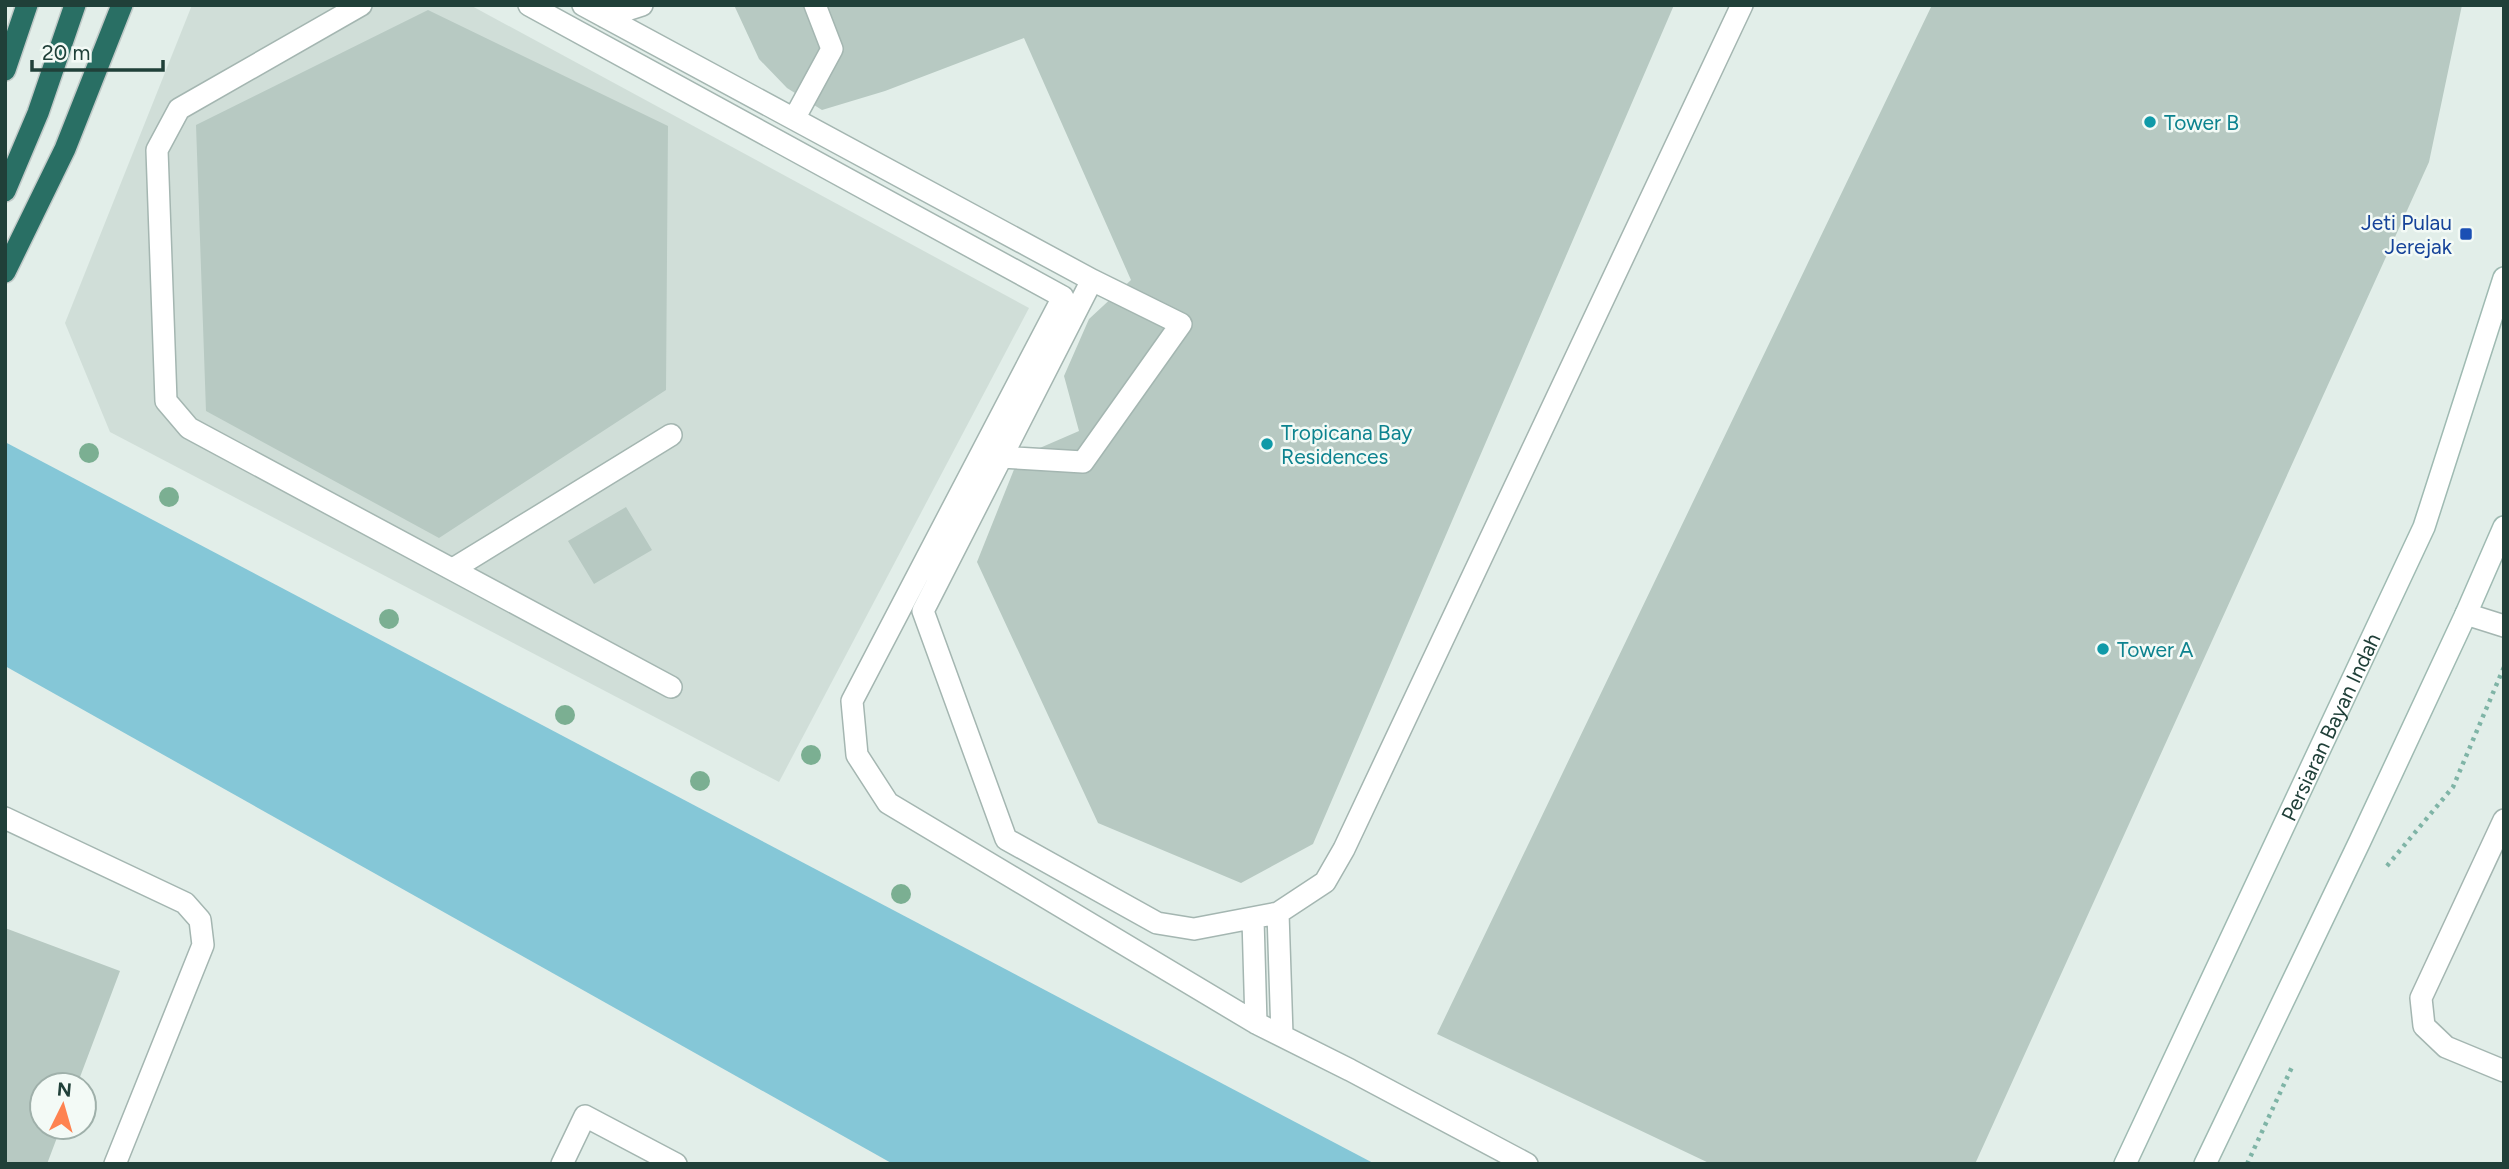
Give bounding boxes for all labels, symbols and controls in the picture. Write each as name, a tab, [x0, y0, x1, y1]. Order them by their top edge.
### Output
scale bar	[32, 28, 163, 72]
text: 20 m	[42, 40, 90, 65]
place label: Tower B	[2164, 110, 2239, 135]
marker: Tower B	[2142, 114, 2158, 130]
place label: Jeti Pulau Jerejak	[2361, 210, 2453, 259]
marker: Jeti Pulau Jerejak	[2458, 226, 2474, 242]
place label: Tropicana Bay Residences	[1281, 420, 1412, 469]
marker: Tropicana Bay Residences	[1259, 436, 1275, 452]
street label: Persiaran Bayan Indah	[2275, 629, 2385, 825]
place label: Tower A	[2117, 637, 2193, 662]
marker: Tower A	[2095, 641, 2111, 657]
north arrow	[28, 1071, 98, 1141]
text: N	[56, 1077, 73, 1102]

